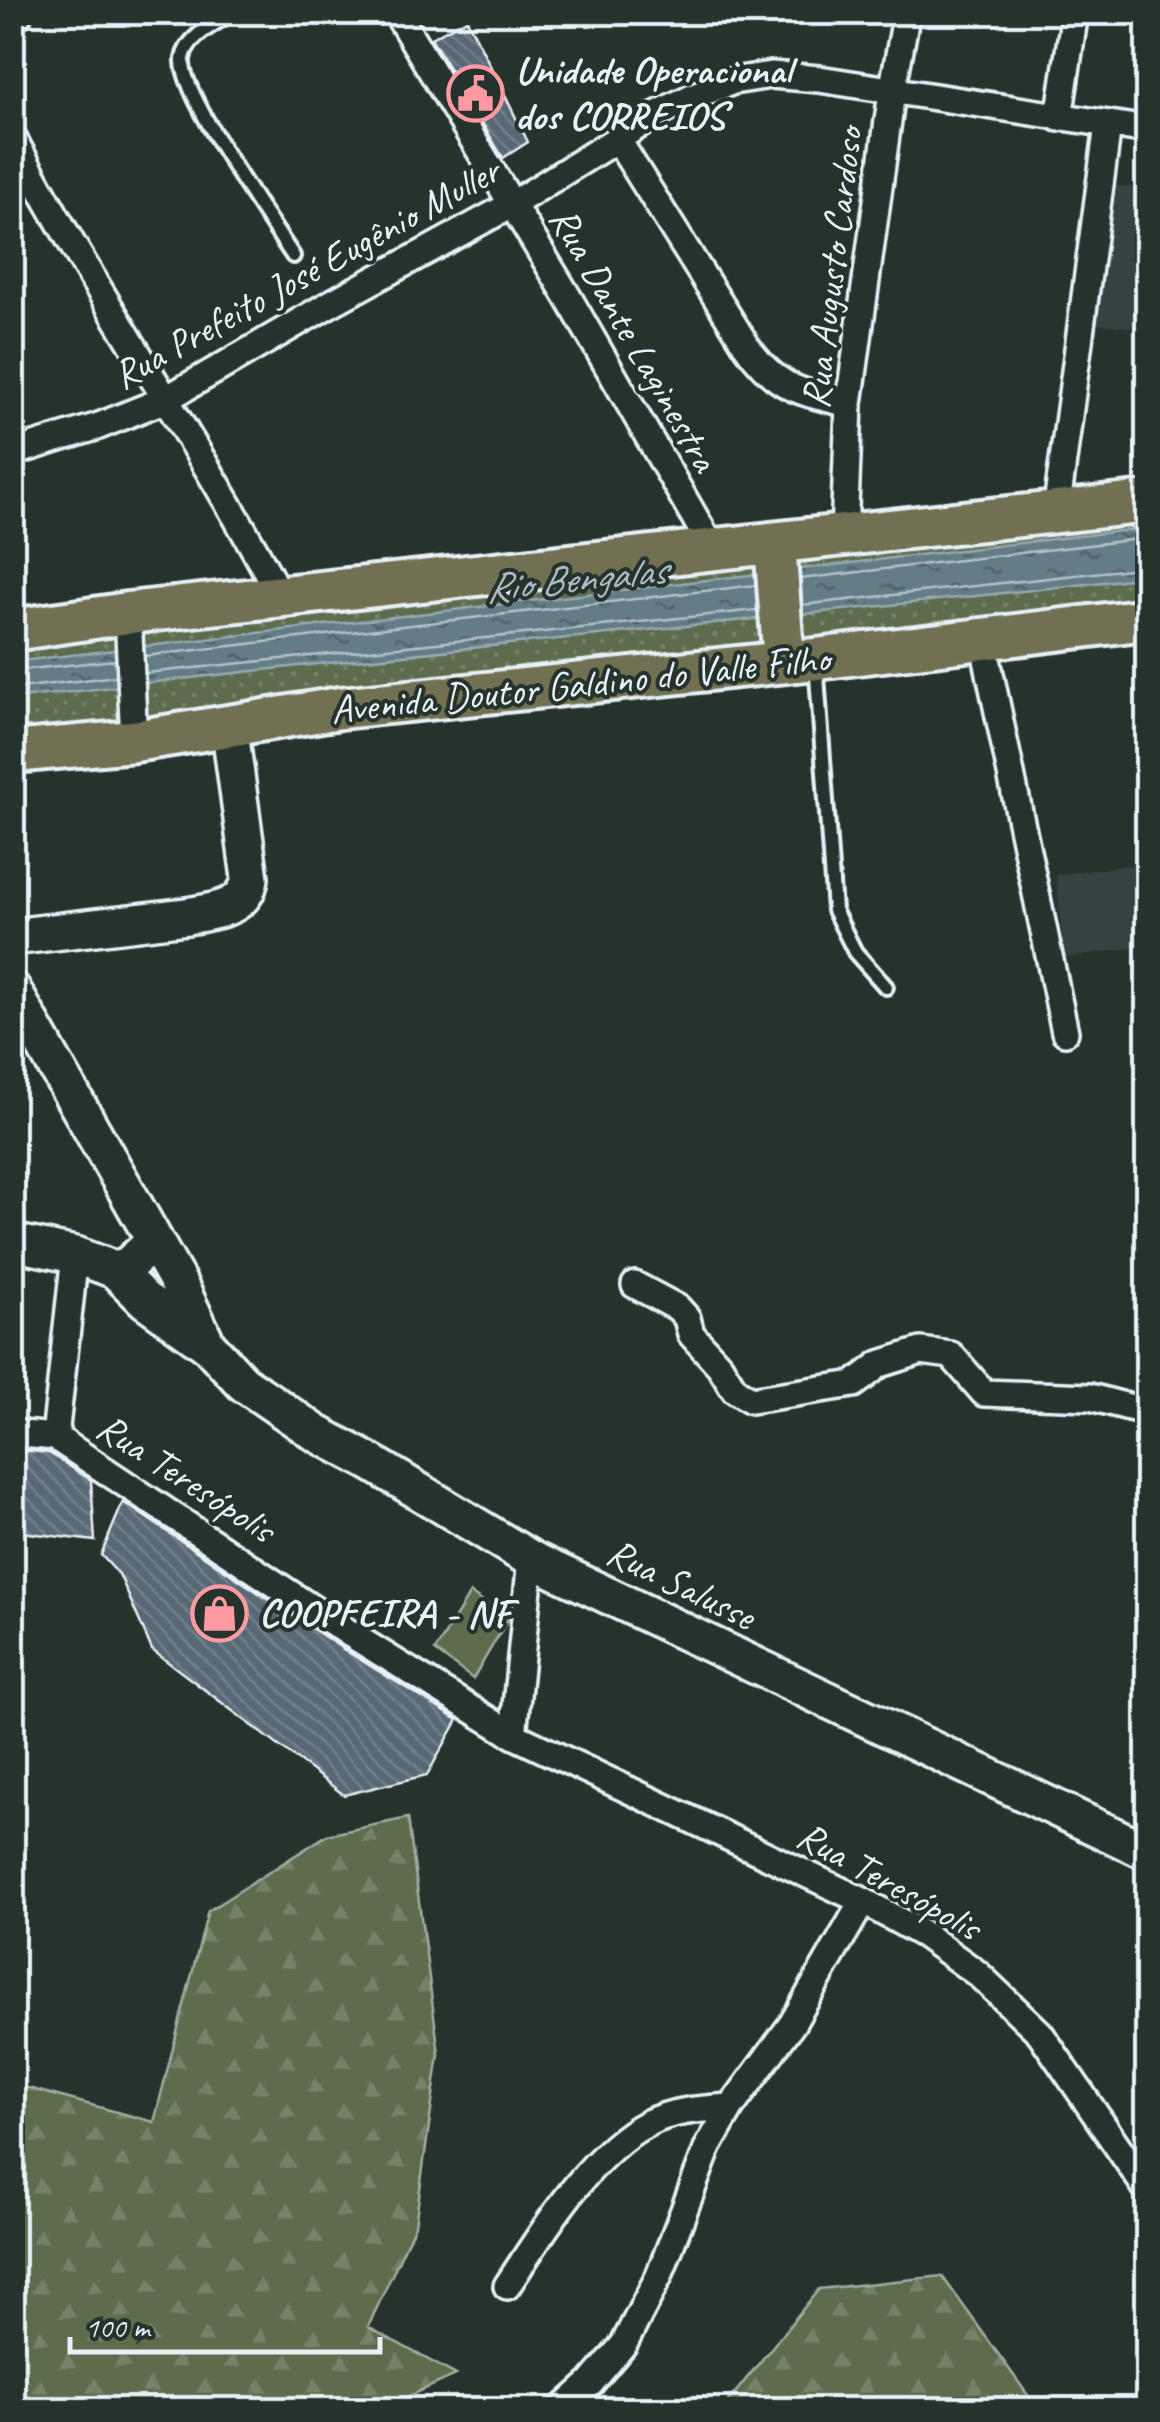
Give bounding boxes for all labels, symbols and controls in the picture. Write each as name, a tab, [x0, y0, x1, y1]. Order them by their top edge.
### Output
place label: Unidade Operacional dos CORREIOS	[515, 45, 798, 141]
public building icon: Unidade Operacional dos CORREIOS	[446, 63, 506, 123]
street label: Rua Augusto Cardoso	[790, 121, 875, 411]
street label: Rua Prefeito José Eugênio Muller	[104, 144, 511, 400]
street label: Rua Dante Laginestra	[538, 198, 731, 483]
water label: Rio Bengalas	[482, 542, 675, 615]
street label: Avenida Doutor Galdino do Valle Filho	[328, 633, 836, 735]
street label: Rua Teresópolis	[88, 1402, 287, 1556]
street label: Rua Salusse	[599, 1527, 766, 1643]
shop icon: COOPFEIRA - NF	[190, 1583, 250, 1643]
place label: COOPFEIRA - NF	[259, 1588, 520, 1638]
street label: Rua Teresópolis	[788, 1810, 993, 1954]
scale bar	[70, 2292, 380, 2354]
text: 100 m	[85, 2308, 152, 2346]

